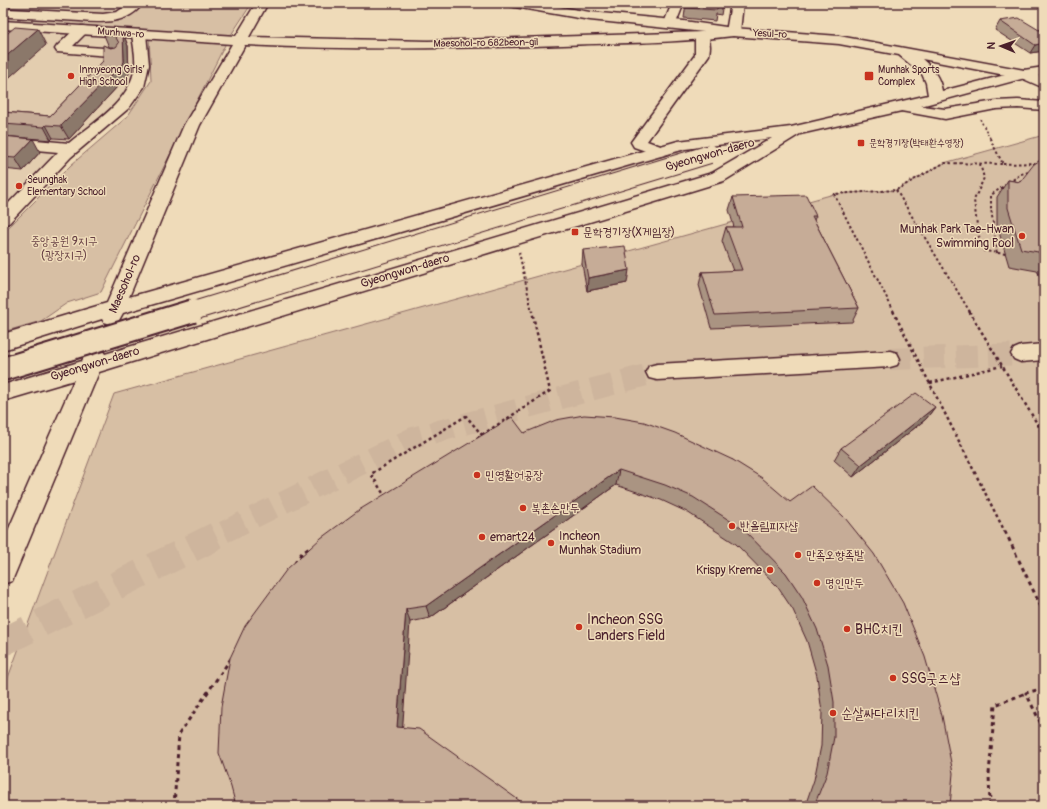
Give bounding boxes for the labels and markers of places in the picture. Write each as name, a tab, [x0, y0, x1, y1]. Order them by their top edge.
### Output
place label: Inmyeong Girls’ High School	[79, 64, 145, 88]
place label: Munhak Sports Complex	[878, 64, 940, 88]
marker: Munhak Sports Complex	[863, 70, 875, 82]
marker: Inmyeong Girls’ High School	[66, 71, 76, 81]
place label: 문학경기장(박태환수영장)	[869, 137, 964, 149]
marker: 문학경기장(박태환수영장)	[856, 138, 866, 148]
place label: Seunghak Elementary School	[27, 174, 106, 198]
marker: Seunghak Elementary School	[14, 181, 24, 191]
place label: Munhak Park Tae-Hwan Swimming Pool	[900, 222, 1014, 251]
place label: 문학경기장(X게임장)	[583, 225, 675, 240]
marker: 문학경기장(X게임장)	[570, 227, 580, 237]
marker: Munhak Park Tae-Hwan Swimming Pool	[1017, 231, 1027, 241]
place label: 민영활어공장	[485, 468, 543, 483]
marker: 민영활어공장	[472, 470, 482, 480]
place label: 북촌손만두	[531, 501, 580, 516]
marker: 북촌손만두	[518, 503, 528, 513]
place label: 반올림피자샵	[740, 519, 798, 534]
marker: 반올림피자샵	[727, 521, 737, 531]
place label: Incheon Munhak Stadium	[559, 529, 641, 558]
place label: emart24	[490, 530, 535, 545]
marker: emart24	[477, 532, 487, 542]
marker: Incheon Munhak Stadium	[546, 538, 556, 548]
place label: 만족오향족발	[806, 548, 864, 563]
marker: 만족오향족발	[793, 550, 803, 560]
place label: Krispy Kreme	[696, 563, 762, 578]
marker: Krispy Kreme	[765, 565, 775, 575]
place label: 명인만두	[825, 576, 864, 591]
marker: 명인만두	[812, 578, 822, 588]
place label: Incheon SSG Landers Field	[587, 611, 665, 644]
place label: BHC치킨	[855, 621, 903, 638]
marker: Incheon SSG Landers Field	[574, 622, 584, 632]
marker: BHC치킨	[842, 624, 852, 634]
place label: SSG굿즈샵	[901, 670, 961, 687]
marker: SSG굿즈샵	[888, 673, 898, 683]
place label: 순살싸다리치킨	[841, 705, 920, 722]
marker: 순살싸다리치킨	[828, 708, 838, 718]

